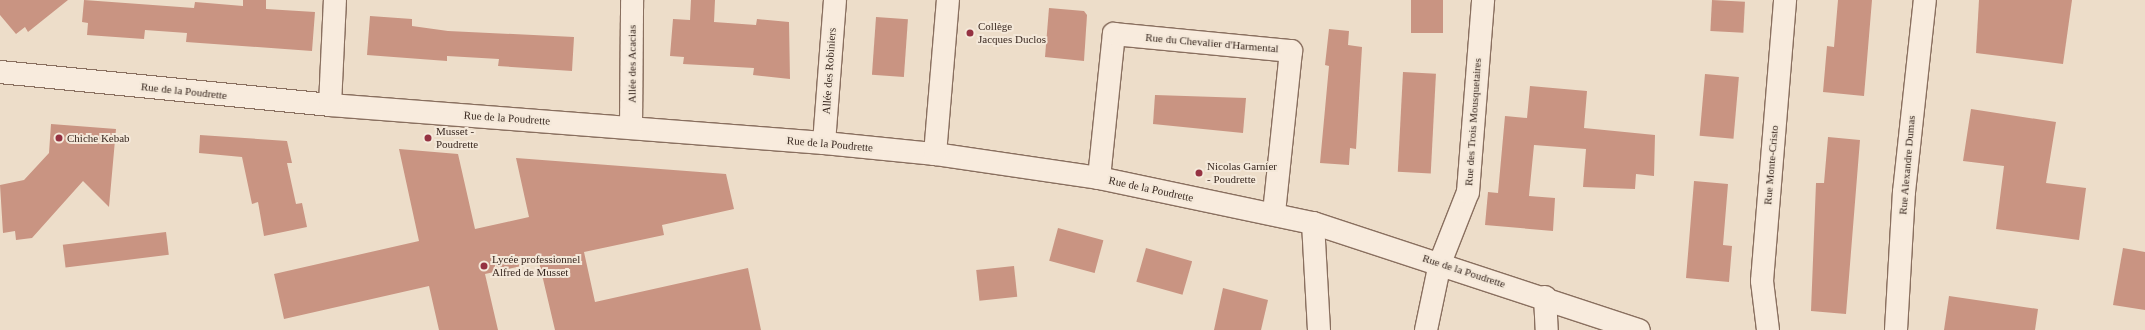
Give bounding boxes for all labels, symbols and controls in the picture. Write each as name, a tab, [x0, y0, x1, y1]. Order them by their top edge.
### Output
place label: Collège Jacques Duclos	[978, 20, 1046, 46]
street label: Allée des Acacias	[625, 25, 639, 103]
street label: Allée des Robiniers	[819, 27, 839, 115]
marker: Collège Jacques Duclos	[965, 28, 975, 38]
street label: Rue du Chevalier d'Harmental	[1145, 31, 1279, 55]
street label: Rue des Trois Mousquetaires	[1462, 58, 1484, 186]
street label: Rue de la Poudrette	[140, 80, 228, 102]
street label: Rue de la Poudrette	[463, 108, 551, 128]
street label: Rue Alexandre Dumas	[1896, 115, 1918, 215]
place label: Musset - Poudrette	[436, 125, 478, 151]
street label: Rue Monte-Cristo	[1761, 125, 1781, 205]
place label: Chiche Kebab	[67, 131, 130, 145]
marker: Chiche Kebab	[54, 133, 64, 143]
marker: Musset - Poudrette	[423, 133, 433, 143]
street label: Rue de la Poudrette	[786, 134, 874, 154]
place label: Nicolas Garnier - Poudrette	[1207, 160, 1277, 186]
marker: Nicolas Garnier - Poudrette	[1194, 168, 1204, 178]
street label: Rue de la Poudrette	[1107, 174, 1195, 204]
street label: Rue de la Poudrette	[1421, 251, 1507, 291]
place label: Lycée professionnel Alfred de Musset	[492, 253, 580, 279]
marker: Lycée professionnel Alfred de Musset	[479, 261, 489, 271]

